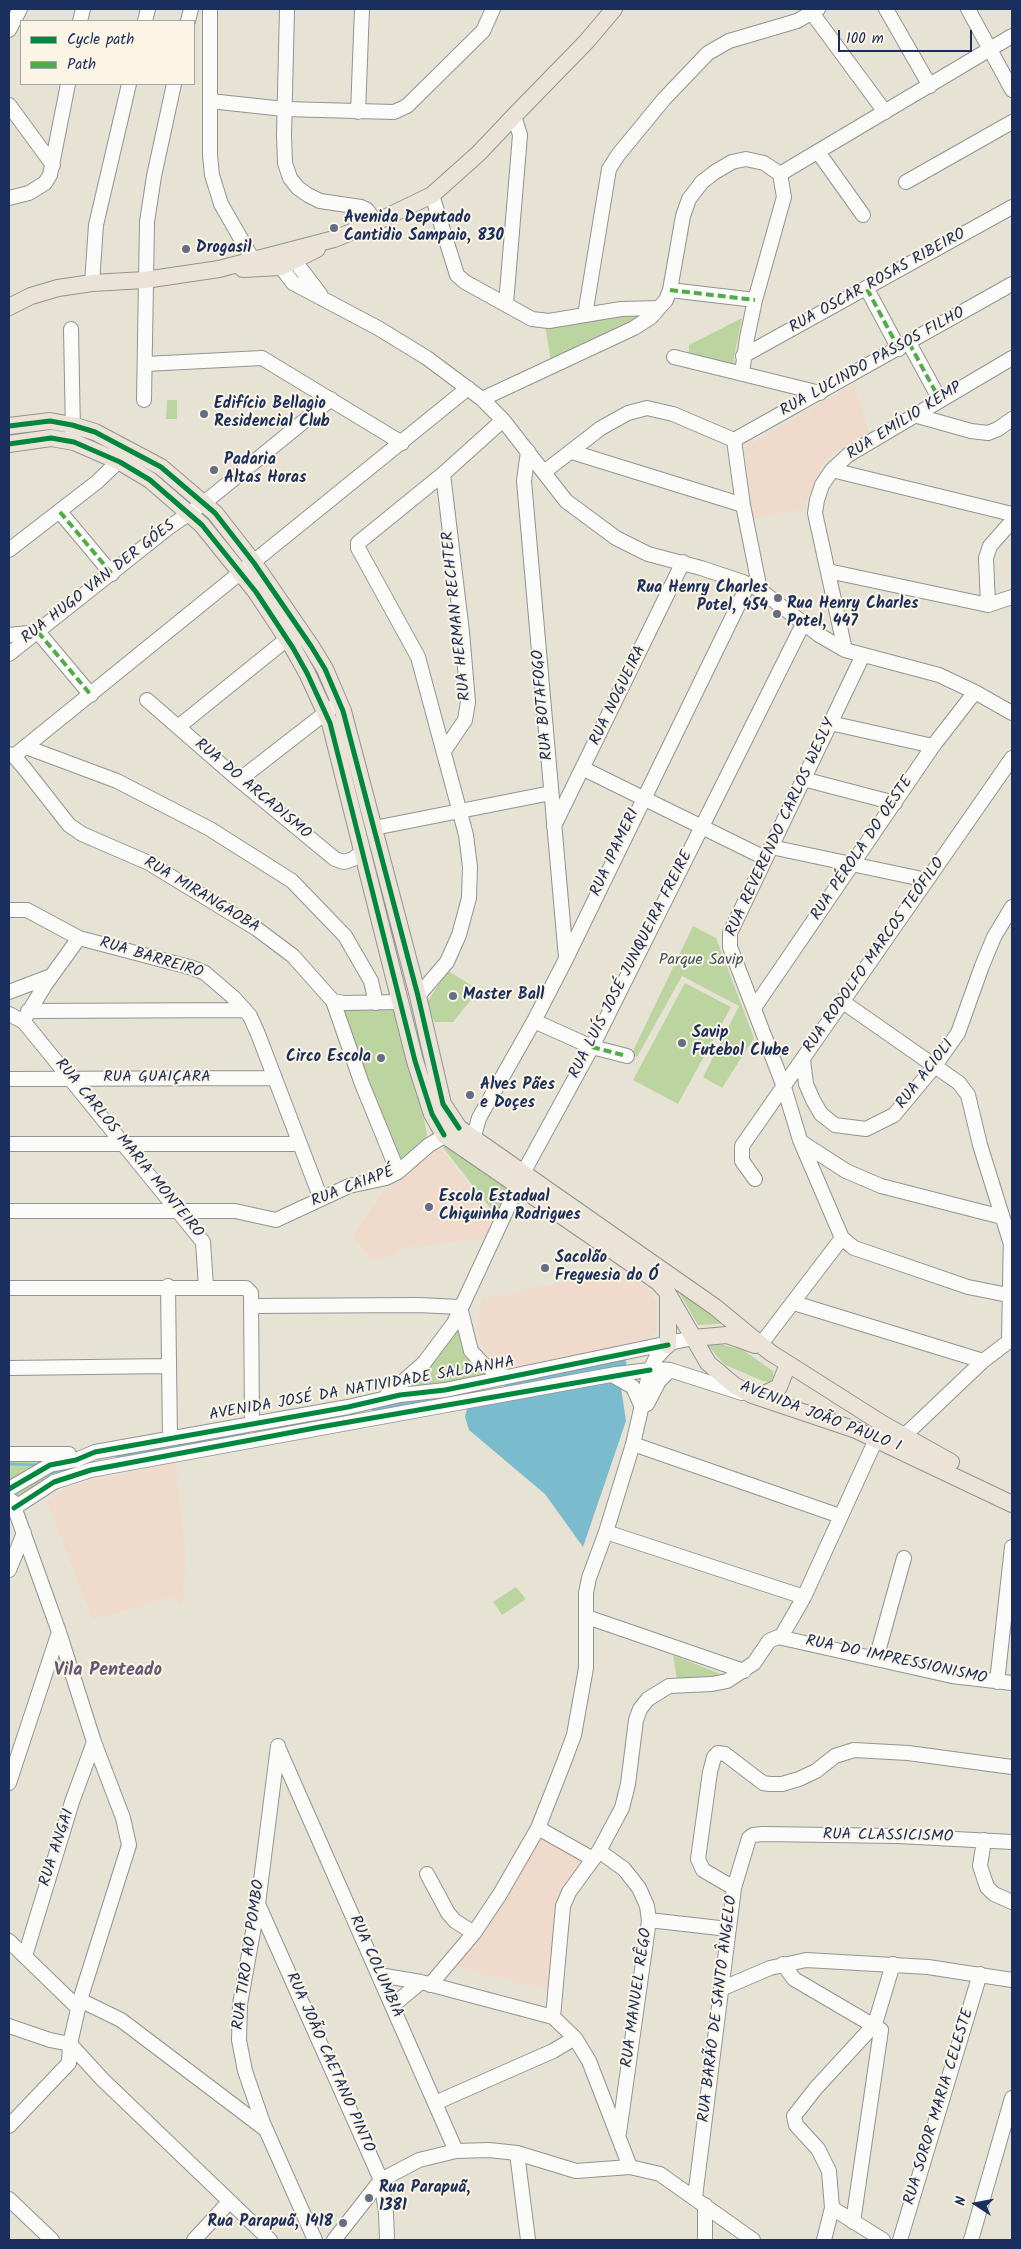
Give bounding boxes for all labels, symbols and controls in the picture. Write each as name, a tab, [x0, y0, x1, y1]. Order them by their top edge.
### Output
legend	[20, 20, 195, 85]
scale bar	[841, 20, 975, 52]
text: 100 m	[846, 27, 884, 51]
text: Cycle path	[67, 28, 134, 52]
text: Path	[67, 53, 96, 77]
place label: Avenida Deputado Cantidio Sampaio, 830	[344, 209, 504, 247]
marker: Avenida Deputado Cantidio Sampaio, 830	[328, 222, 340, 234]
street label: RUA OSCAR ROSAS RIBEIRO	[786, 225, 970, 339]
place label: Drogasil	[196, 239, 251, 259]
marker: Drogasil	[180, 243, 192, 255]
street label: RUA LUCINDO PASSOS FILHO	[777, 304, 969, 422]
street label: RUA EMÍLIO KEMP	[844, 379, 966, 465]
place label: Edifício Bellagio Residencial Club	[214, 395, 330, 433]
marker: Edifício Bellagio Residencial Club	[198, 408, 210, 420]
place label: Padaria Altas Horas	[224, 451, 306, 489]
marker: Padaria Altas Horas	[208, 464, 220, 476]
street label: RUA HUGO VAN DER GÓES	[18, 517, 180, 649]
street label: RUA HERMAN RECHTER	[440, 530, 476, 702]
place label: Rua Henry Charles Potel, 454	[637, 579, 768, 617]
marker: Rua Henry Charles Potel, 454	[772, 592, 784, 604]
place label: Rua Henry Charles Potel, 447	[787, 595, 918, 633]
marker: Rua Henry Charles Potel, 447	[771, 608, 783, 620]
street label: RUA NOGUEIRA	[587, 643, 651, 749]
street label: RUA BOTAFOGO	[530, 649, 558, 761]
street label: RUA REVERENDO CARLOS WESLY	[723, 716, 841, 940]
street label: RUA DO ARCADISMO	[190, 736, 314, 844]
street label: RUA PÉROLA DO OESTE	[808, 773, 918, 925]
street label: RUA IPAMERI	[587, 806, 645, 900]
street label: RUA LUÍS JOSÉ JUNQUEIRA FREIRE	[566, 848, 698, 1082]
street label: RUA MIRANGAOBA	[140, 854, 262, 938]
street label: RUA RODOLFO MARCOS TEÓFILO	[800, 855, 950, 1057]
street label: RUA BARREIRO	[97, 934, 205, 984]
park label: Parque Savip	[659, 951, 743, 971]
place label: Master Ball	[463, 986, 544, 1006]
marker: Master Ball	[447, 990, 459, 1002]
place label: Savip Futebol Clube	[692, 1024, 789, 1062]
street label: RUA ACIOLI	[893, 1036, 959, 1114]
marker: Savip Futebol Clube	[676, 1037, 688, 1049]
place label: Circo Escola	[286, 1048, 371, 1068]
marker: Circo Escola	[375, 1052, 387, 1064]
street label: RUA CARLOS MARIA MONTEIRO	[50, 1055, 206, 1243]
street label: RUA GUAIÇARA	[103, 1068, 211, 1088]
place label: Alves Pães e Doçes	[480, 1076, 555, 1114]
marker: Alves Pães e Doçes	[464, 1089, 476, 1101]
street label: RUA CAIAPÉ	[309, 1163, 397, 1213]
place label: Escola Estadual Chiquinha Rodrigues	[439, 1188, 581, 1226]
marker: Escola Estadual Chiquinha Rodrigues	[423, 1201, 435, 1213]
place label: Sacolão Freguesia do Ó	[555, 1249, 658, 1287]
marker: Sacolão Freguesia do Ó	[539, 1262, 551, 1274]
street label: AVENIDA JOSÉ DA NATIVIDADE SALDANHA	[208, 1354, 516, 1426]
street label: AVENIDA JOÃO PAULO I	[737, 1378, 903, 1458]
street label: RUA DO IMPRESSIONISMO	[803, 1632, 989, 1690]
district label: Vila Penteado	[54, 1661, 162, 1683]
street label: RUA ANGAI	[36, 1807, 80, 1889]
street label: RUA CLASSICISMO	[823, 1826, 953, 1848]
street label: RUA TIRO AO POMBO	[230, 1879, 270, 2031]
street label: RUA BARÃO DE SANTO ÂNGELO	[696, 1894, 742, 2124]
street label: RUA COLUMBIA	[344, 1913, 406, 2021]
street label: RUA MANUEL RÊGO	[619, 1927, 657, 2069]
street label: RUA JOÃO CAETANO PINTO	[281, 1970, 377, 2156]
street label: RUA SOROR MARIA CELESTE	[901, 2006, 979, 2208]
place label: Rua Parapuã, 1381	[379, 2179, 470, 2217]
north arrow	[951, 2179, 1001, 2229]
marker: Rua Parapuã, 1381	[363, 2192, 375, 2204]
text: N	[950, 2195, 973, 2208]
place label: Rua Parapuã, 1418	[208, 2213, 333, 2233]
marker: Rua Parapuã, 1418	[337, 2217, 349, 2229]

